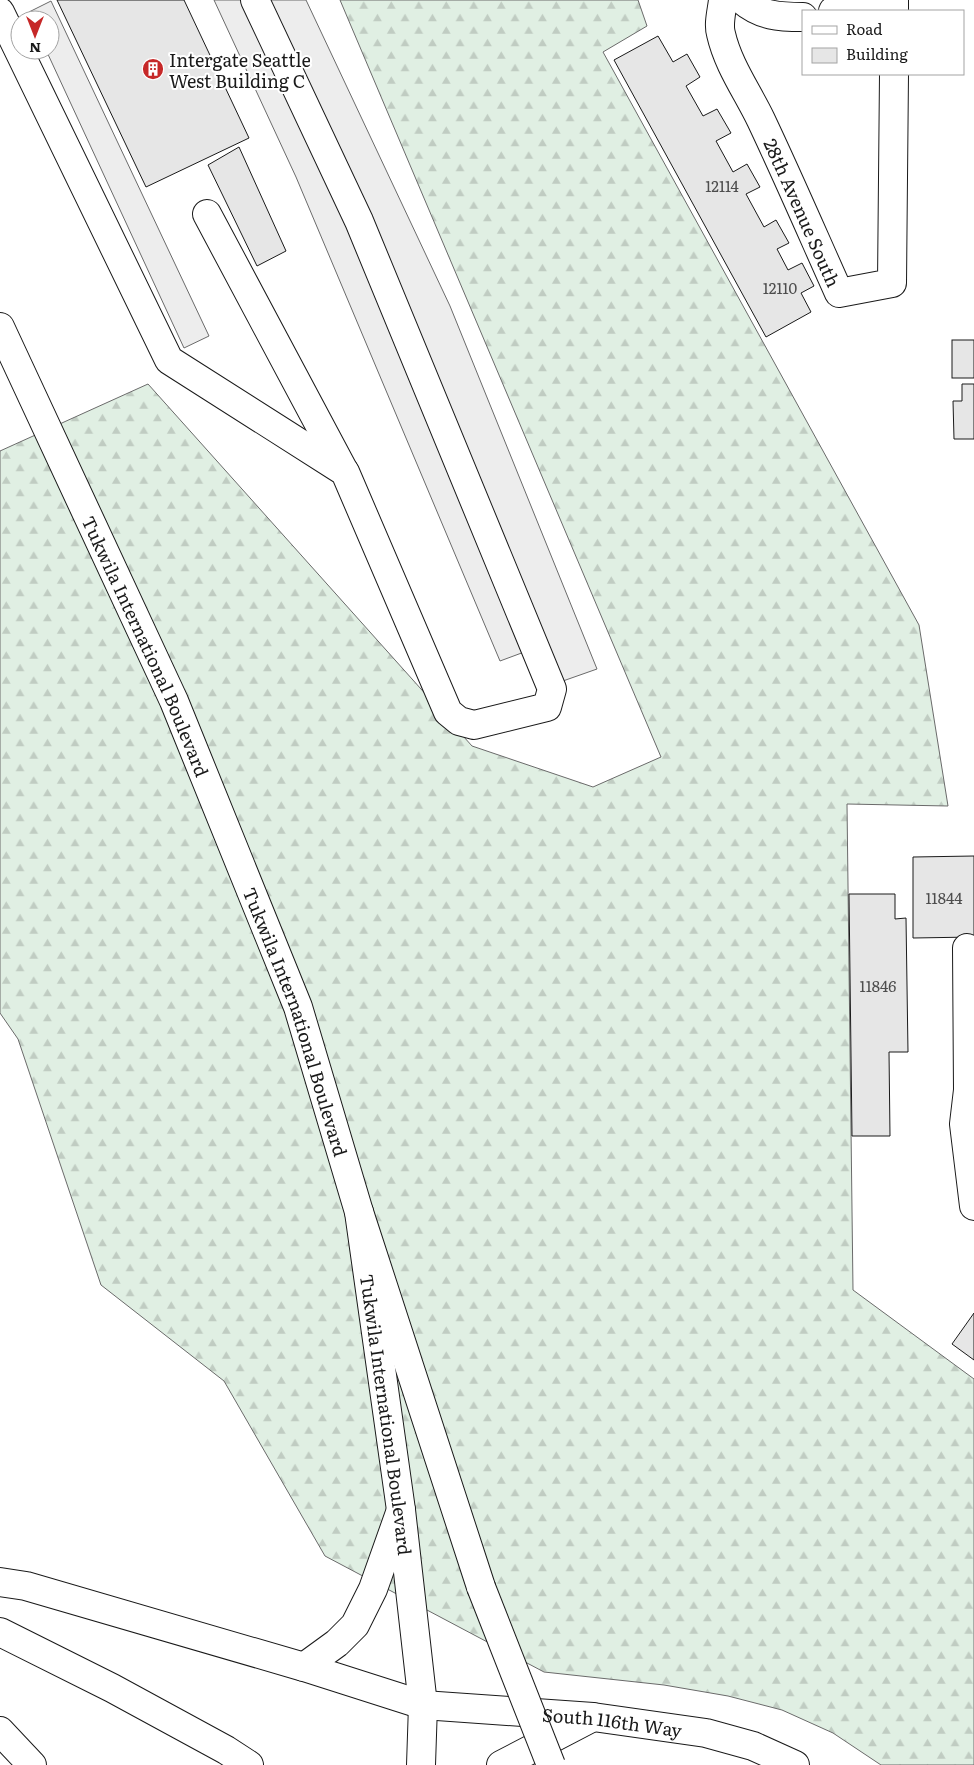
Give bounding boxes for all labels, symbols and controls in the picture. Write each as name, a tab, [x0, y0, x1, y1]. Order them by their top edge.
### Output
north arrow	[10, 10, 60, 60]
legend	[802, 10, 964, 75]
text: Road	[846, 17, 882, 40]
text: N	[29, 39, 41, 59]
text: Building	[846, 42, 908, 65]
place label: Intergate Seattle West Building C	[169, 46, 311, 94]
building icon: Intergate Seattle West Building C	[141, 57, 165, 81]
street label: 28th Avenue South	[758, 134, 848, 291]
house number: 12114	[705, 174, 739, 197]
house number: 12110	[763, 276, 798, 299]
street label: Tukwila International Boulevard	[76, 511, 217, 780]
street label: Tukwila International Boulevard	[237, 883, 355, 1160]
house number: 11844	[925, 886, 963, 909]
house number: 11846	[860, 974, 896, 997]
street label: Tukwila International Boulevard	[354, 1272, 419, 1557]
street label: South 116th Way	[541, 1700, 684, 1743]

